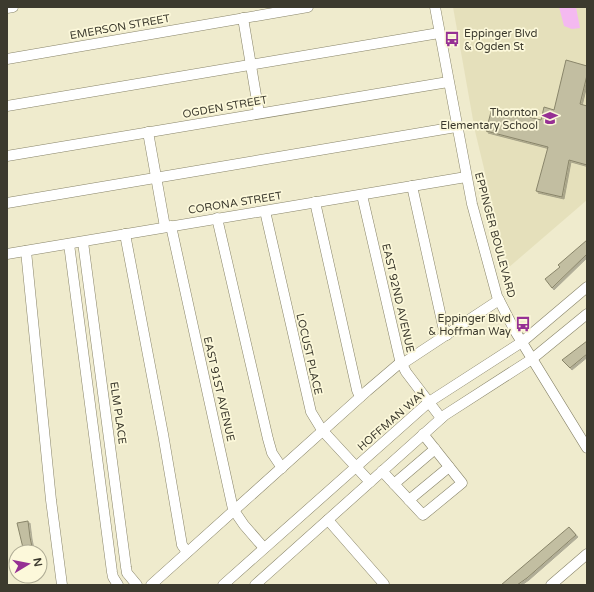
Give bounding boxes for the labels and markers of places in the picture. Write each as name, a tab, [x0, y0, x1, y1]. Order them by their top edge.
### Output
place label: Eppinger Blvd & Ogden St	[464, 27, 538, 53]
bus stop icon: Eppinger Blvd & Ogden St	[443, 30, 461, 48]
place label: Thornton Elementary School	[440, 106, 538, 132]
school or university icon: Thornton Elementary School	[541, 109, 559, 127]
place label: Eppinger Blvd & Hoffman Way	[428, 312, 511, 338]
bus stop icon: Eppinger Blvd & Hoffman Way	[514, 315, 532, 333]

